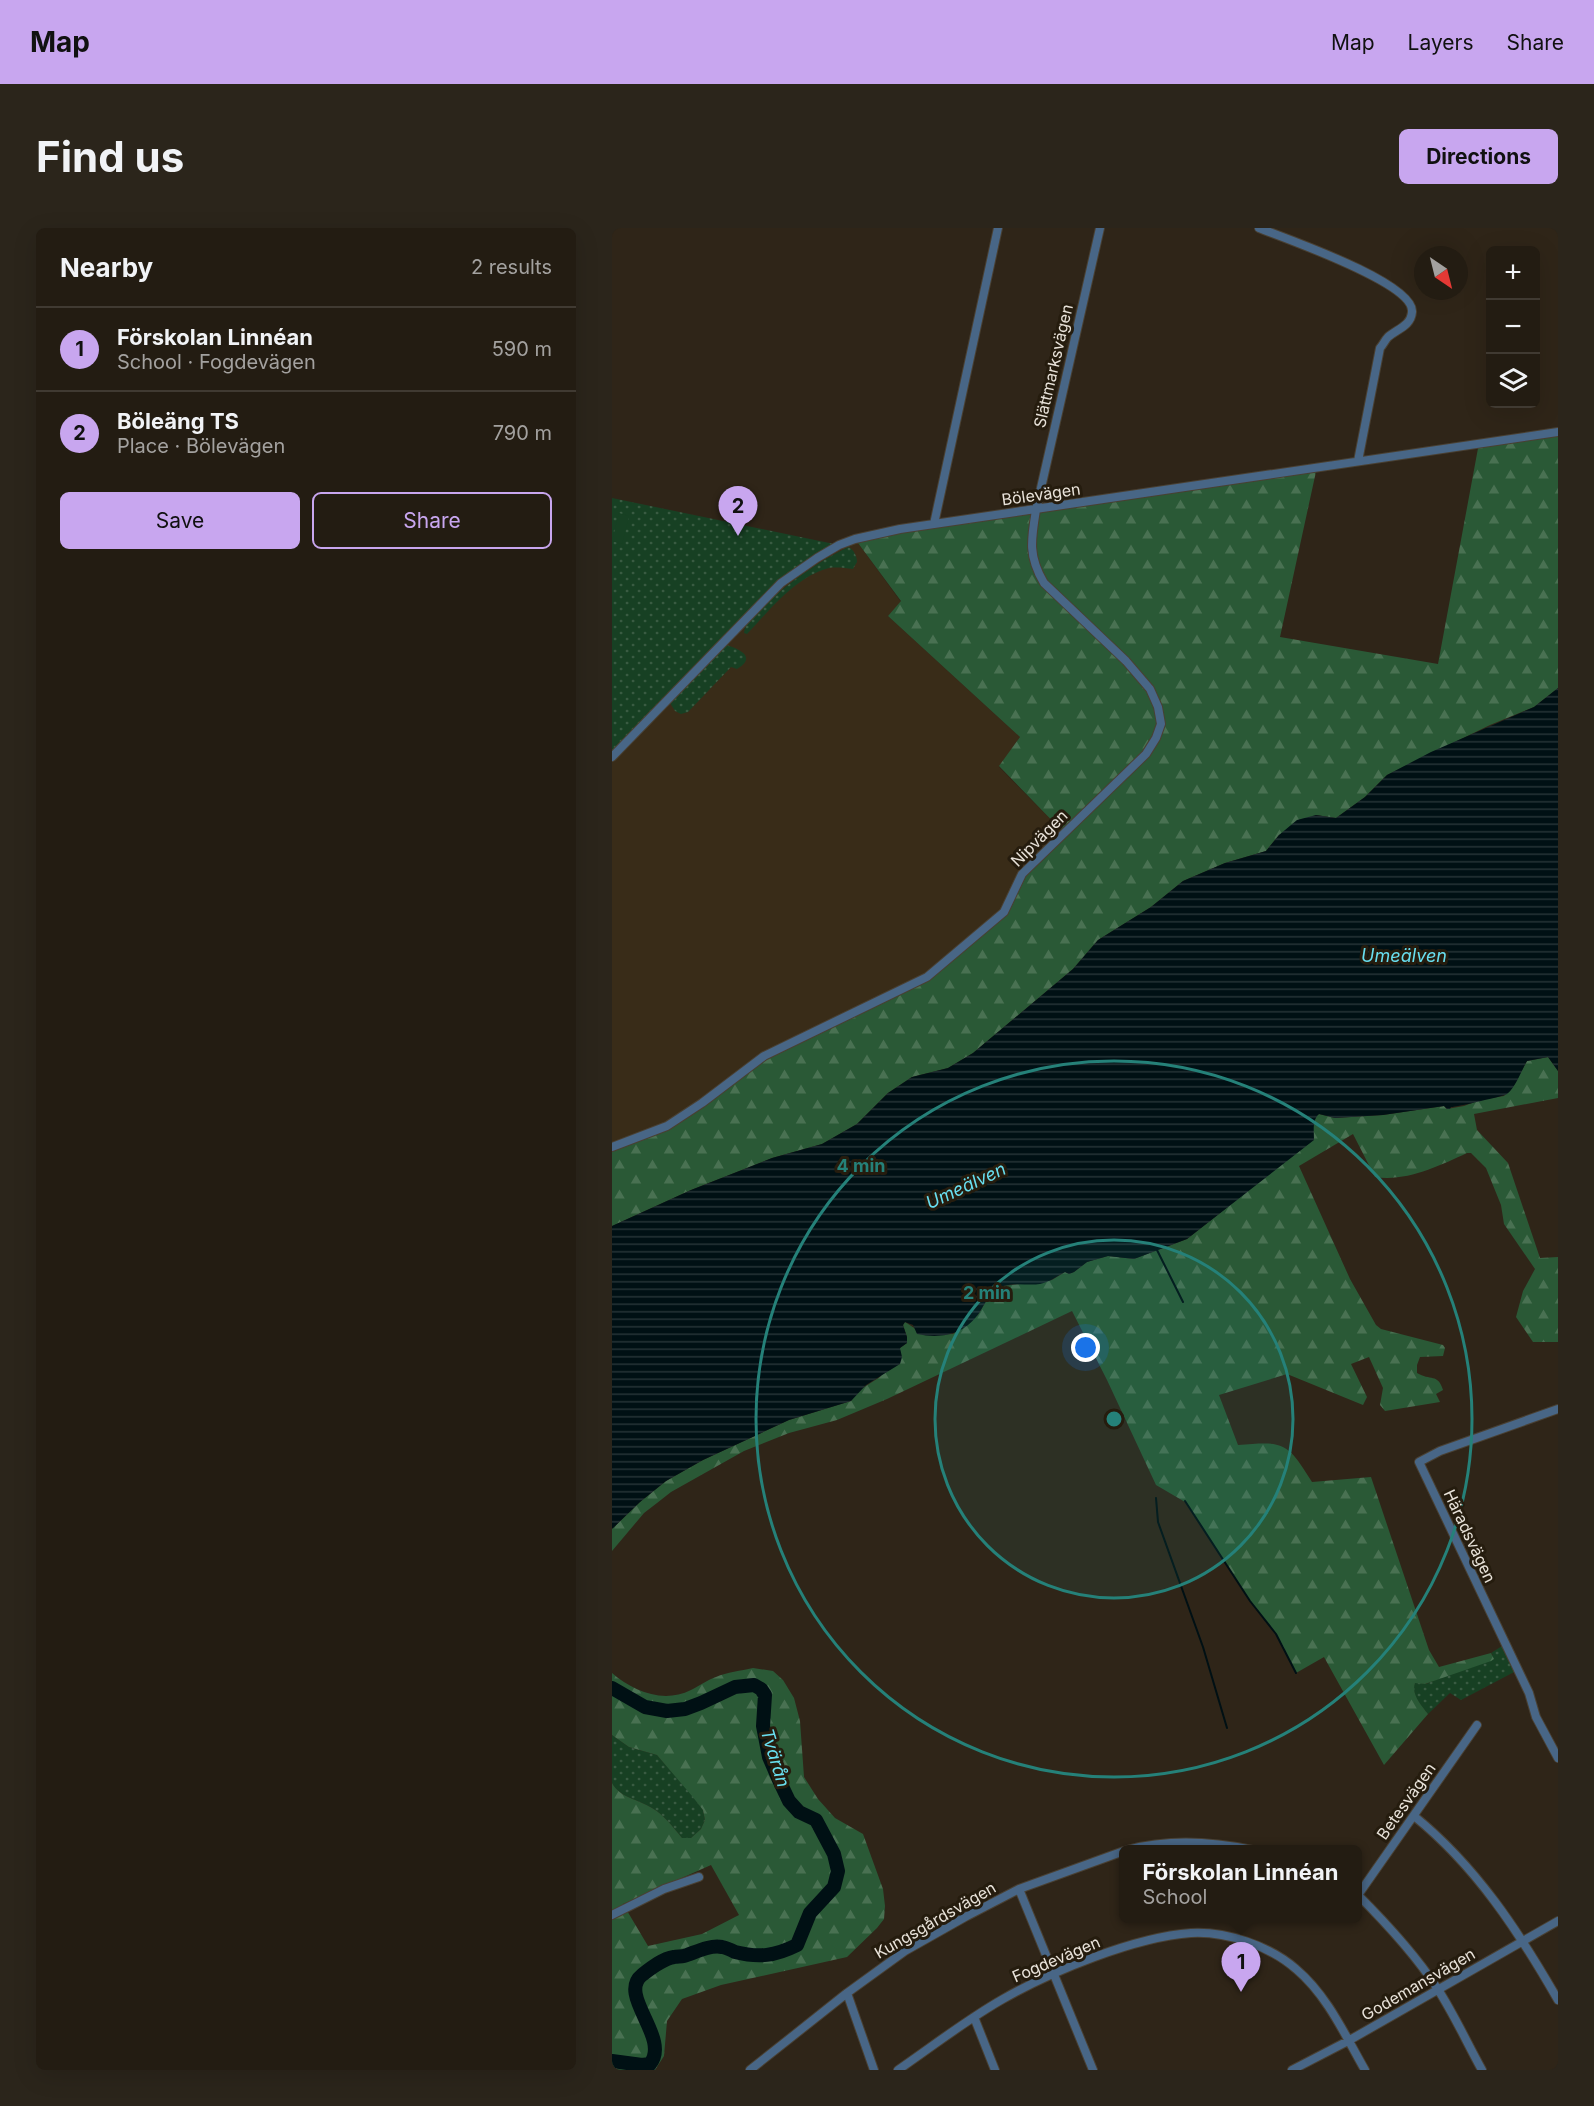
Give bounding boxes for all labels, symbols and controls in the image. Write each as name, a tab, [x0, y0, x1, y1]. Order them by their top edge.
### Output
text: Map	[30, 25, 90, 59]
text: Map	[1331, 30, 1375, 55]
text: Layers	[1408, 30, 1474, 55]
text: Share	[1507, 30, 1564, 55]
button: Directions	[1399, 129, 1558, 184]
text: Find us	[36, 131, 184, 182]
north arrow	[1414, 246, 1468, 300]
map controls	[1486, 246, 1540, 408]
button: +	[1486, 246, 1540, 300]
text: Nearby	[60, 252, 153, 283]
text: 2 results	[471, 255, 552, 279]
button: −	[1486, 300, 1540, 354]
street label: Slättmarksvägen	[1029, 302, 1077, 430]
text: Förskolan Linnéan	[117, 324, 313, 350]
text: 1	[75, 337, 84, 361]
text: 590 m	[492, 337, 552, 361]
text: School · Fogdevägen	[117, 350, 316, 374]
button: layers	[1486, 354, 1540, 408]
text: Böleäng TS	[117, 408, 239, 434]
text: 2	[73, 421, 86, 445]
text: 790 m	[493, 421, 552, 445]
text: Place · Bölevägen	[117, 434, 285, 458]
street label: Bölevägen	[1000, 479, 1082, 509]
pin: 2	[718, 486, 758, 536]
button: Save	[60, 492, 300, 549]
button: Share	[312, 492, 552, 549]
street label: Nipvägen	[1007, 806, 1071, 870]
water label: Umeälven	[1361, 945, 1447, 966]
text: 4 min	[837, 1155, 885, 1176]
water label: Umeälven	[922, 1158, 1009, 1213]
text: 2 min	[963, 1282, 1011, 1303]
your location	[1071, 1333, 1100, 1362]
centre of rings	[1104, 1409, 1124, 1429]
street label: Häradsvägen	[1440, 1486, 1500, 1586]
water label: Tvärån	[757, 1726, 794, 1790]
street label: Betesvägen	[1372, 1759, 1440, 1843]
popup	[1119, 1845, 1362, 1923]
text: Förskolan Linnéan	[1142, 1859, 1339, 1885]
street label: Kungsgårdsvägen	[871, 1877, 999, 1963]
text: School	[1142, 1885, 1207, 1909]
street label: Fogdevägen	[1009, 1932, 1103, 1986]
pin: 1	[1222, 1942, 1260, 1992]
street label: Godemansvägen	[1358, 1943, 1478, 2025]

